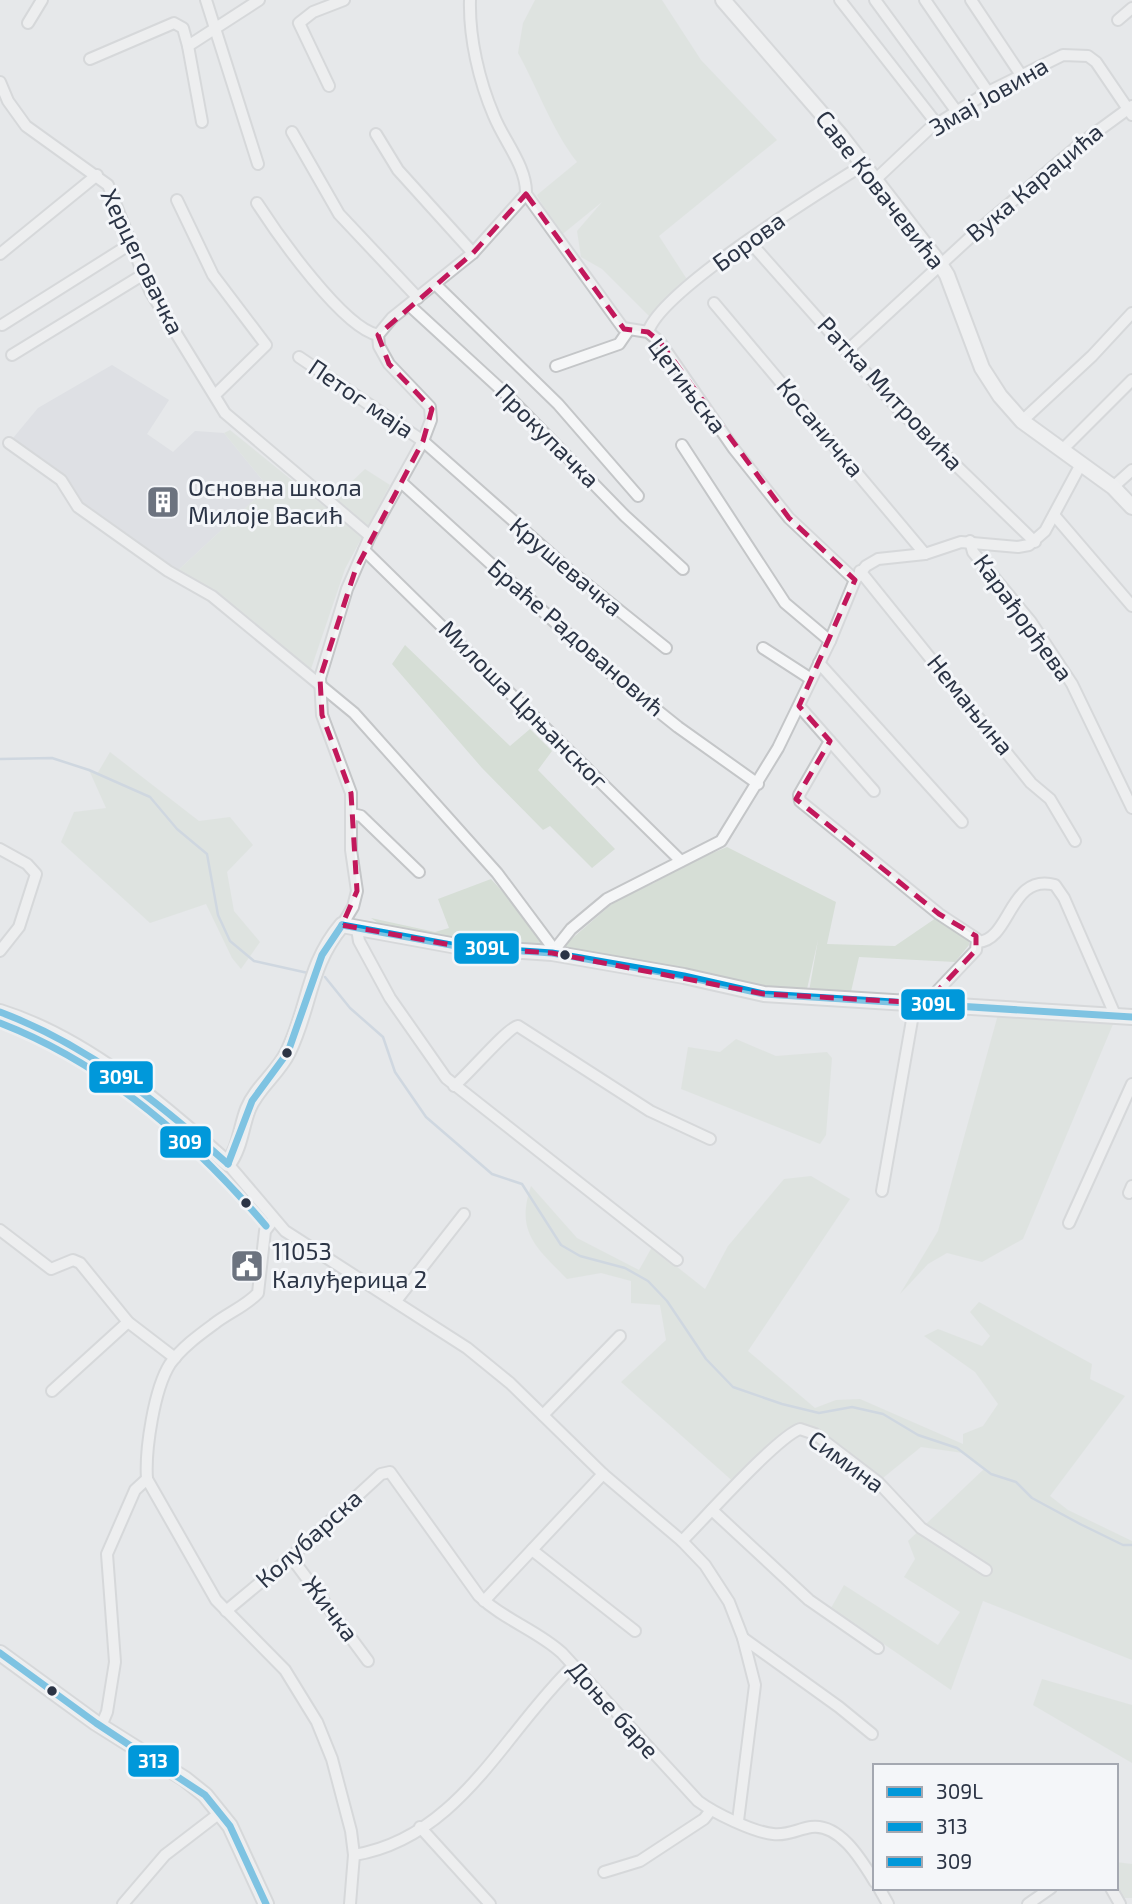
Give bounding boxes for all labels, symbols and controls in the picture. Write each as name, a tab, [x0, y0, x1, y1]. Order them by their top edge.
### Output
street label: Змај Јовина	[924, 50, 1053, 141]
street label: Саве Ковачевића	[810, 104, 952, 274]
street label: Вука Караџића	[960, 116, 1109, 248]
street label: Херцеговачка	[96, 184, 191, 339]
street label: Борова	[706, 205, 790, 277]
street label: Ратка Митровића	[812, 310, 970, 476]
street label: Цетињска	[643, 332, 734, 439]
street label: Петог маја	[304, 352, 420, 444]
street label: Косаничка	[771, 372, 871, 482]
street label: Прокупачка	[489, 377, 606, 494]
place label: Основна школа Милоје Васић	[188, 472, 362, 529]
building icon: Основна школа Милоје Васић	[144, 483, 182, 521]
street label: Крушевачка	[504, 510, 629, 622]
street label: Карађорђева	[968, 548, 1080, 686]
street label: Браће Радовановић	[483, 552, 671, 721]
street label: Милоша Црњанског	[434, 613, 615, 794]
street label: Немањина	[922, 648, 1020, 760]
line badge: 309L	[453, 932, 520, 965]
text: 309L	[465, 936, 509, 959]
unlabelled marker	[558, 948, 572, 962]
line badge: 309L	[900, 988, 966, 1021]
text: 309L	[911, 992, 955, 1015]
unlabelled marker	[280, 1046, 294, 1060]
line badge: 309L	[88, 1060, 154, 1094]
text: 309L	[99, 1065, 143, 1088]
line badge: 309	[159, 1125, 212, 1159]
text: 309	[168, 1130, 202, 1153]
unlabelled marker	[239, 1196, 253, 1210]
place label: 11053 Калуђерица 2	[272, 1236, 427, 1294]
public building icon: 11053 Калуђерица 2	[228, 1247, 266, 1285]
street label: Симина	[803, 1423, 891, 1498]
street label: Колубарска	[249, 1483, 368, 1594]
street label: Жичка	[297, 1570, 365, 1647]
street label: Доње баре	[562, 1654, 666, 1764]
unlabelled marker	[45, 1684, 59, 1698]
line badge: 313	[127, 1744, 180, 1778]
text: 313	[138, 1749, 168, 1772]
legend	[873, 1764, 1118, 1890]
text: 309L	[936, 1778, 983, 1803]
text: 313	[936, 1813, 968, 1838]
text: 309	[936, 1848, 972, 1873]

